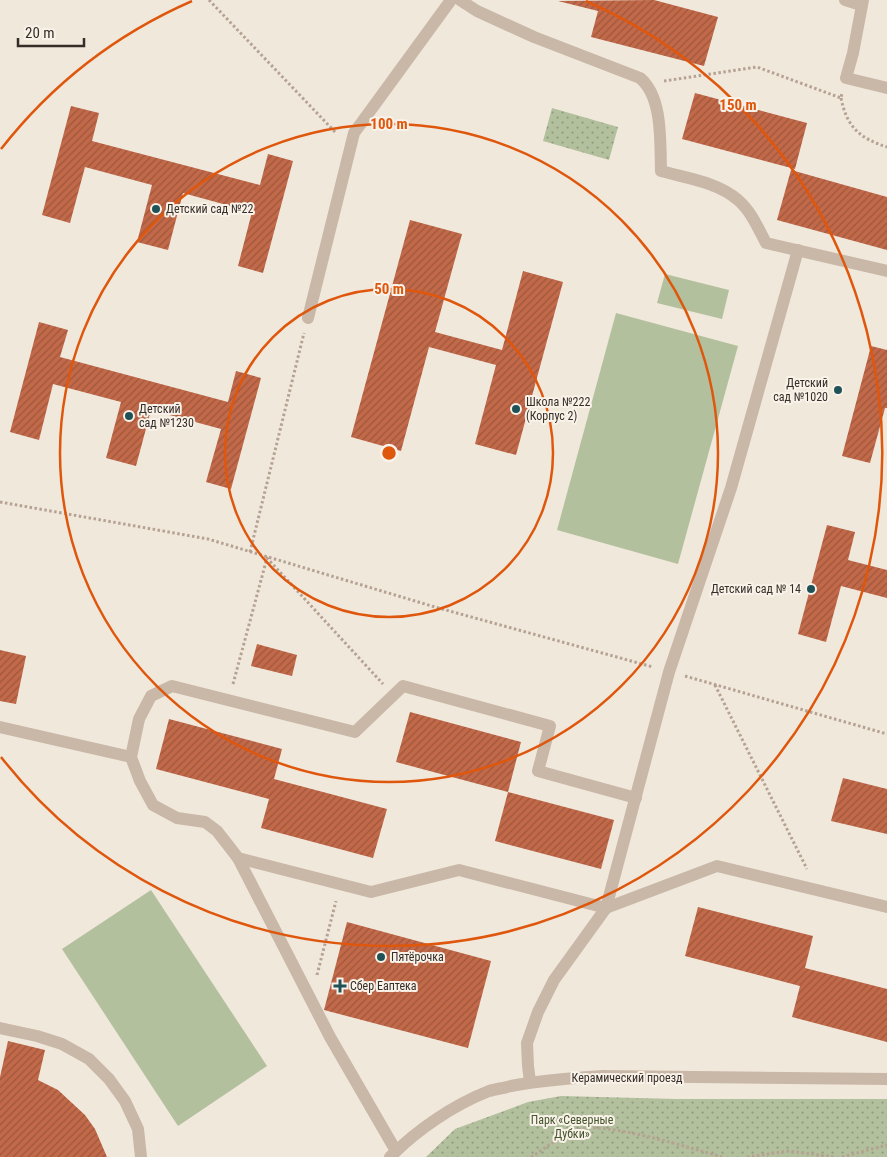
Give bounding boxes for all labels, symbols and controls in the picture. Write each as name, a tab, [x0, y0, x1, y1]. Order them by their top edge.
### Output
scale bar	[18, 15, 84, 47]
text: 20 m	[25, 24, 55, 42]
text: 150 m	[719, 96, 757, 114]
text: 100 m	[370, 115, 408, 133]
place label: Детский сад №22	[166, 202, 253, 216]
marker: Детский сад №22	[150, 203, 162, 215]
text: 50 m	[374, 280, 404, 298]
place label: Детский сад №1020	[773, 376, 828, 404]
marker: Детский сад №1020	[832, 384, 844, 396]
place label: Школа №222 (Корпус 2)	[526, 395, 590, 423]
place label: Детский сад №1230	[139, 402, 194, 430]
marker: Школа №222 (Корпус 2)	[510, 403, 522, 415]
marker: Детский сад №1230	[123, 410, 135, 422]
centre of rings	[380, 444, 398, 462]
place label: Детский сад № 14	[711, 582, 801, 596]
marker: Детский сад № 14	[805, 583, 817, 595]
place label: Пятёрочка	[391, 950, 444, 964]
marker: Пятёрочка	[375, 951, 387, 963]
place label: Сбер Еаптека	[350, 979, 417, 993]
marker: Сбер Еаптека	[334, 980, 346, 992]
street label: Керамический проезд	[572, 1071, 683, 1085]
park label: Парк «Северные Дубки»	[531, 1113, 614, 1141]

